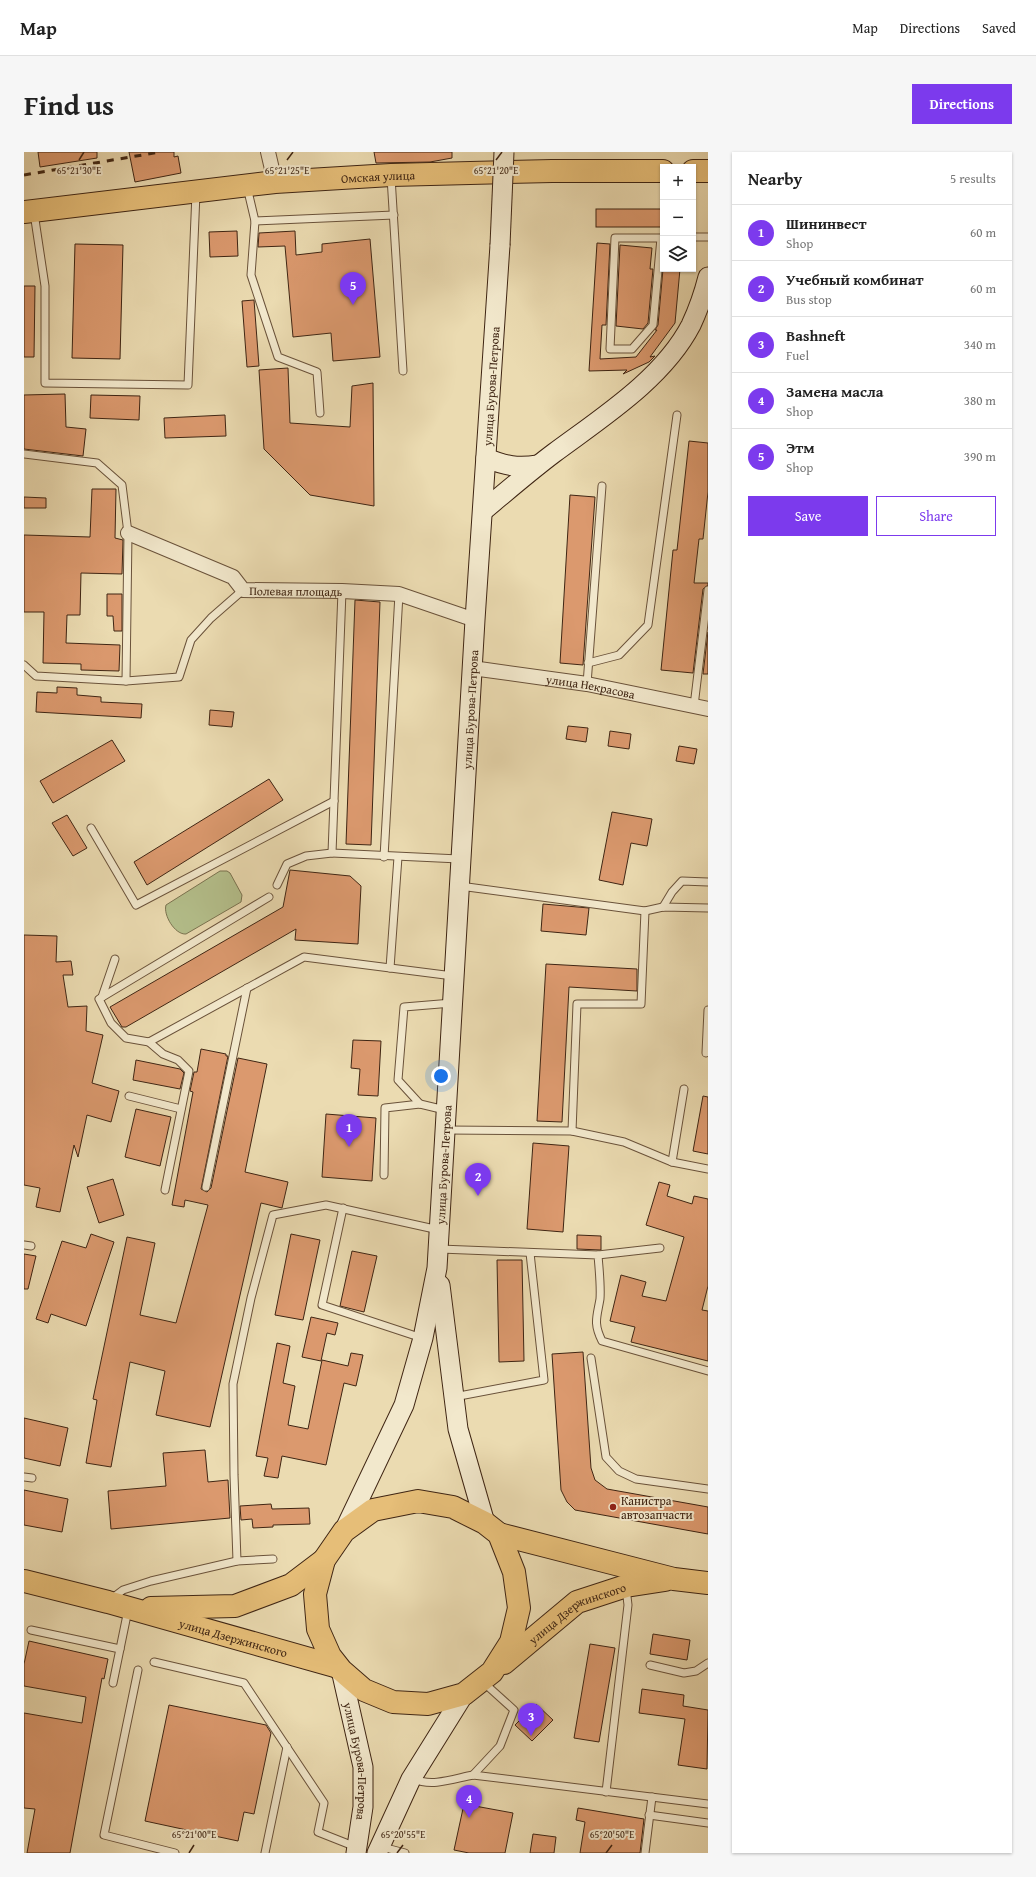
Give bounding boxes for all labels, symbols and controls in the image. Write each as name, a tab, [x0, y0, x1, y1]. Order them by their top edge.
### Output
text: Map	[20, 14, 57, 42]
text: Map	[852, 18, 878, 38]
text: Directions	[900, 18, 960, 38]
text: Saved	[982, 18, 1016, 38]
text: Find us	[24, 84, 114, 125]
button: Directions	[912, 84, 1012, 124]
text: 65°21'30"E	[57, 163, 101, 178]
text: 65°21'25"E	[265, 163, 309, 178]
text: 65°21'20"E	[474, 163, 518, 178]
map controls	[660, 164, 696, 272]
button: +	[660, 164, 696, 200]
street label: Омская улица	[340, 166, 416, 187]
text: Nearby	[748, 166, 802, 191]
text: 5 results	[950, 169, 996, 188]
button: −	[660, 200, 696, 236]
text: Шининвест	[786, 213, 866, 234]
text: 1	[758, 223, 764, 242]
text: 60 m	[970, 223, 996, 242]
text: Shop	[786, 234, 813, 253]
button: layers	[660, 236, 696, 272]
text: Учебный комбинат	[786, 269, 924, 290]
pin: 5	[340, 272, 366, 305]
text: 2	[758, 279, 764, 298]
text: 60 m	[970, 279, 996, 298]
text: Bus stop	[786, 290, 832, 309]
text: Bashneft	[786, 325, 845, 346]
street label: улица Бурова-Петрова	[478, 326, 503, 447]
text: 3	[758, 335, 764, 354]
text: 340 m	[964, 335, 996, 354]
text: Fuel	[786, 346, 809, 365]
text: Замена масла	[786, 381, 883, 402]
text: 4	[758, 391, 764, 410]
text: 380 m	[964, 391, 996, 410]
text: Shop	[786, 402, 813, 421]
text: Этм	[786, 437, 814, 458]
text: 5	[758, 447, 764, 466]
text: 390 m	[964, 447, 996, 466]
text: Shop	[786, 458, 813, 477]
button: Save	[748, 496, 868, 536]
button: Share	[876, 496, 996, 536]
street label: Полевая площадь	[249, 582, 343, 600]
street label: улица Бурова-Петрова	[458, 649, 482, 771]
street label: улица Некрасова	[544, 670, 637, 702]
your location	[431, 1066, 451, 1086]
street label: улица Бурова-Петрова	[431, 1104, 455, 1226]
pin: 1	[336, 1114, 362, 1147]
pin: 2	[465, 1163, 491, 1196]
place label: Канистра автозапчасти	[621, 1492, 693, 1523]
marker: Канистра автозапчасти	[608, 1502, 618, 1512]
street label: улица Дзержинского	[524, 1578, 628, 1648]
street label: улица Дзержинского	[176, 1614, 290, 1661]
street label: улица Бурова-Петрова	[340, 1699, 372, 1822]
pin: 3	[518, 1703, 544, 1736]
pin: 4	[456, 1785, 482, 1818]
text: 65°21'00"E	[172, 1827, 216, 1842]
text: 65°20'55"E	[381, 1827, 425, 1842]
text: 65°20'50"E	[590, 1827, 634, 1842]

